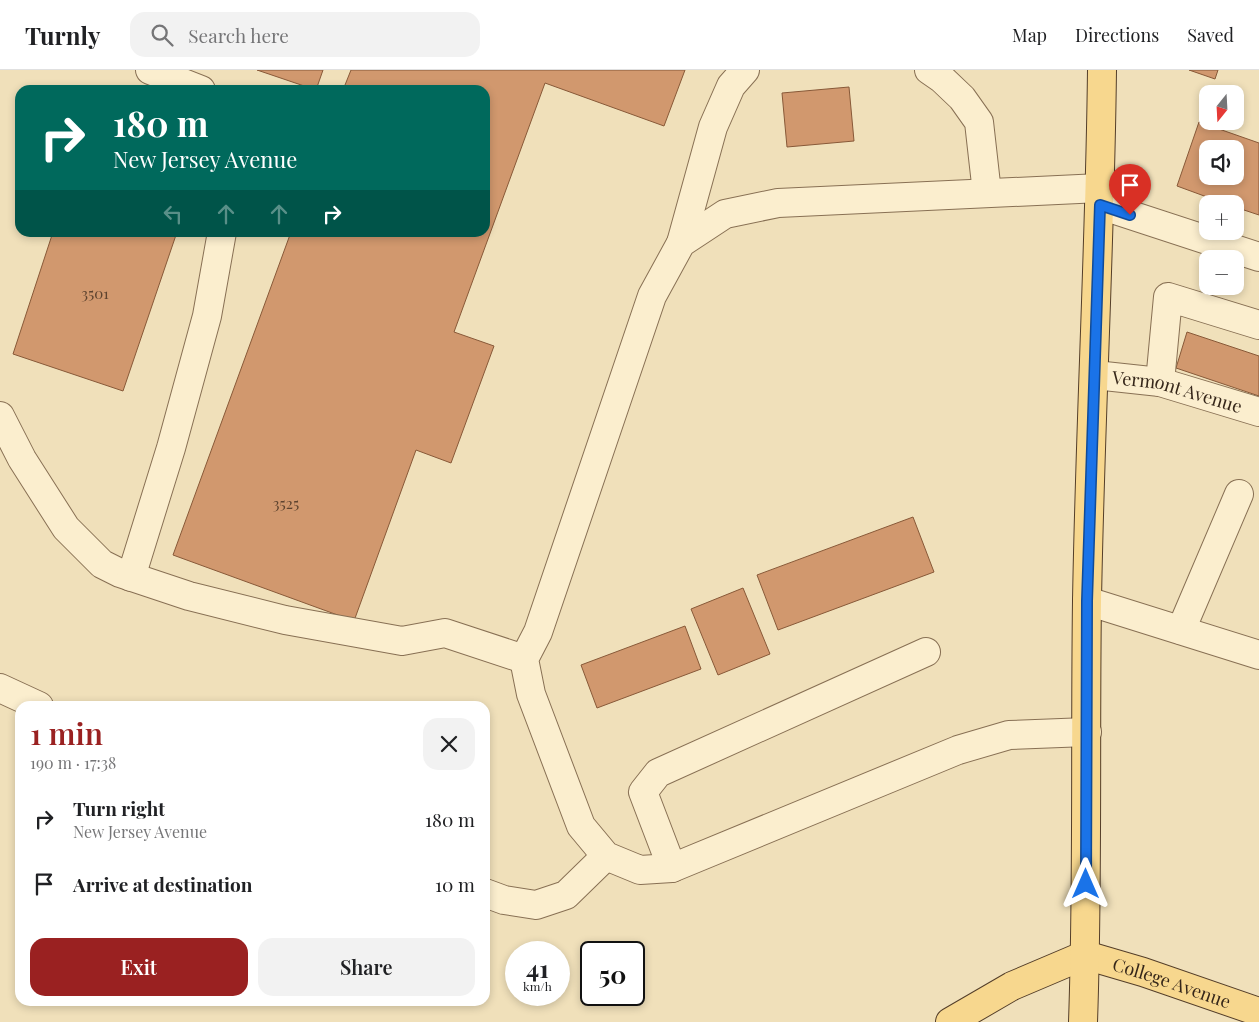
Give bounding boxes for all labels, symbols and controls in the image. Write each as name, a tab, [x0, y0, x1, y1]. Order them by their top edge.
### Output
search box	[130, 12, 480, 57]
text: Turnly	[25, 19, 100, 51]
icon: search	[148, 21, 176, 49]
text: Search here	[188, 22, 289, 48]
text: Map	[1012, 23, 1047, 47]
text: Directions	[1075, 23, 1159, 47]
text: Saved	[1187, 23, 1234, 47]
north arrow	[1199, 85, 1244, 130]
map controls	[1199, 85, 1244, 295]
text: 180 m	[113, 99, 208, 146]
icon: right	[30, 105, 95, 170]
button: sound	[1199, 140, 1244, 185]
text: New Jersey Avenue	[113, 144, 297, 174]
pin	[1109, 164, 1151, 215]
icon: arrive	[1116, 171, 1144, 199]
button: +	[1199, 195, 1244, 240]
icon: left	[159, 200, 187, 228]
icon: ahead	[212, 200, 240, 228]
icon: ahead	[265, 200, 293, 228]
icon: right	[318, 200, 346, 228]
button: −	[1199, 250, 1244, 295]
house number: 3501	[81, 283, 109, 303]
street label: Vermont Avenue	[1110, 365, 1245, 418]
house number: 3525	[273, 493, 299, 513]
text: 1 min	[30, 713, 103, 753]
button: close	[423, 718, 475, 770]
text: 190 m · 17:38	[30, 752, 116, 773]
text: Turn right	[73, 795, 165, 821]
icon: right	[30, 805, 58, 833]
text: 180 m	[425, 806, 475, 832]
text: New Jersey Avenue	[73, 821, 207, 842]
position arrow	[1059, 857, 1111, 909]
icon: arrive	[30, 870, 58, 898]
text: Arrive at destination	[73, 871, 253, 897]
text: 10 m	[435, 871, 475, 897]
button: Exit	[30, 938, 248, 996]
button: Share	[258, 938, 475, 996]
speed limit sign: 50	[580, 941, 645, 1006]
text: 41	[526, 951, 549, 984]
street label: College Avenue	[1110, 952, 1234, 1013]
text: km/h	[523, 978, 552, 994]

